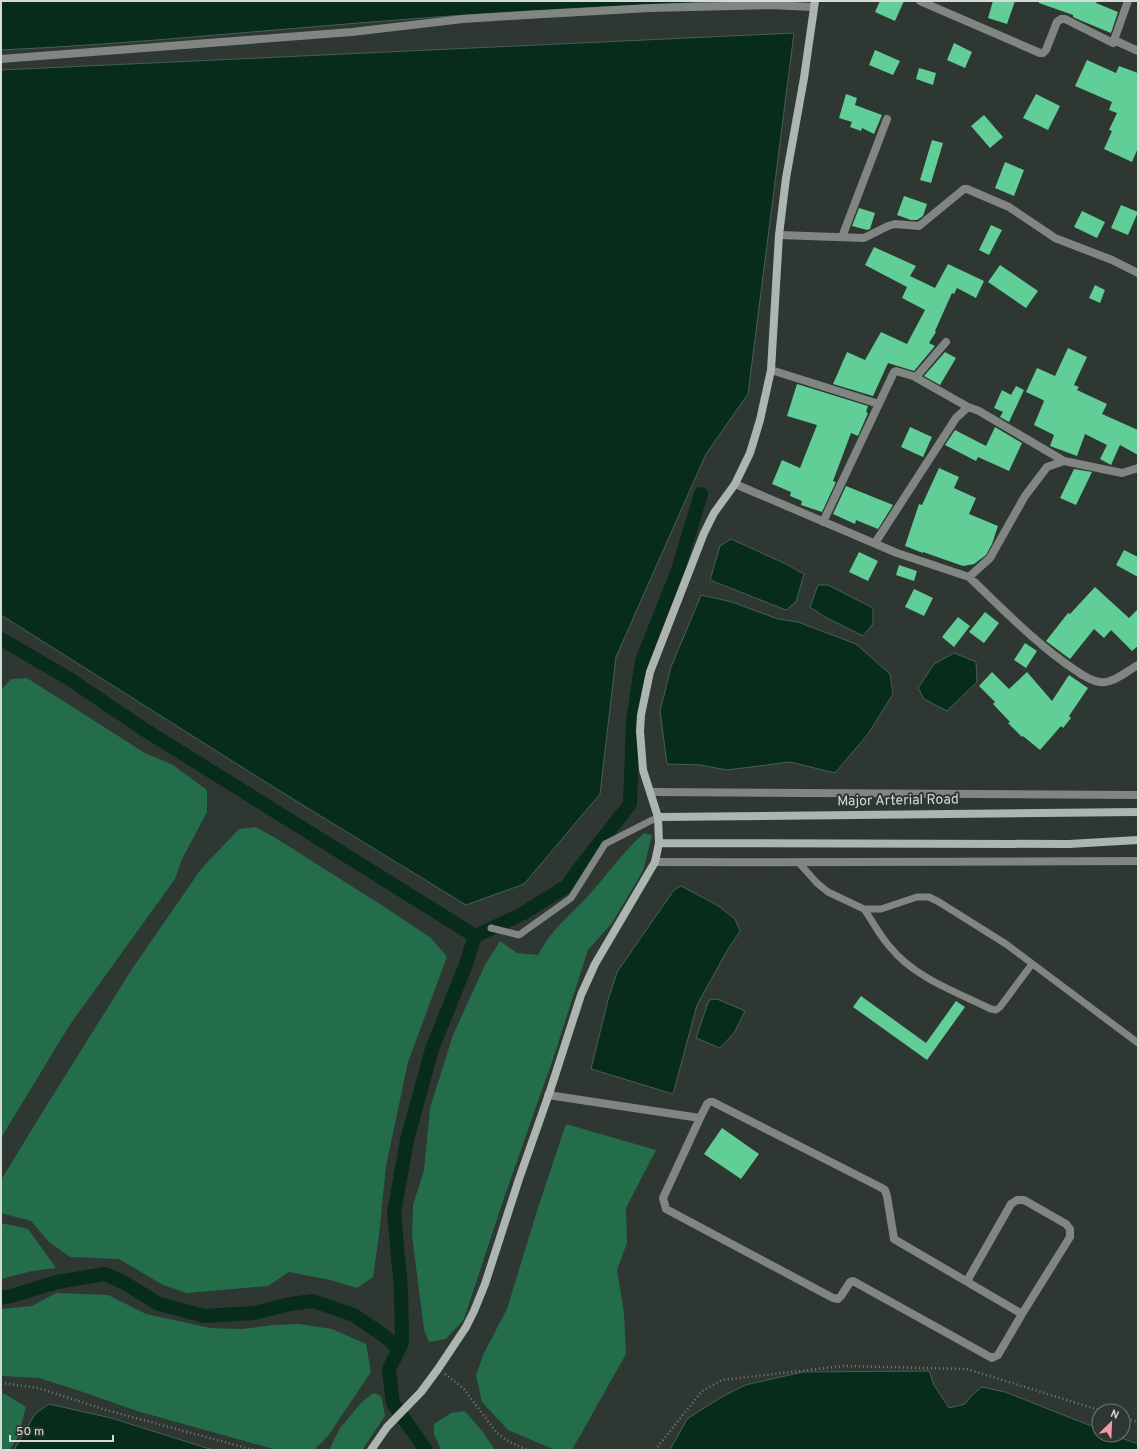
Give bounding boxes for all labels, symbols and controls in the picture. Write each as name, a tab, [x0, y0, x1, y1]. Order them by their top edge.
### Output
street label: Major Arterial Road	[837, 791, 959, 811]
north arrow	[1091, 1403, 1131, 1443]
text: N	[1108, 1407, 1121, 1423]
scale bar	[10, 1417, 113, 1443]
text: 50 m	[16, 1424, 44, 1440]

